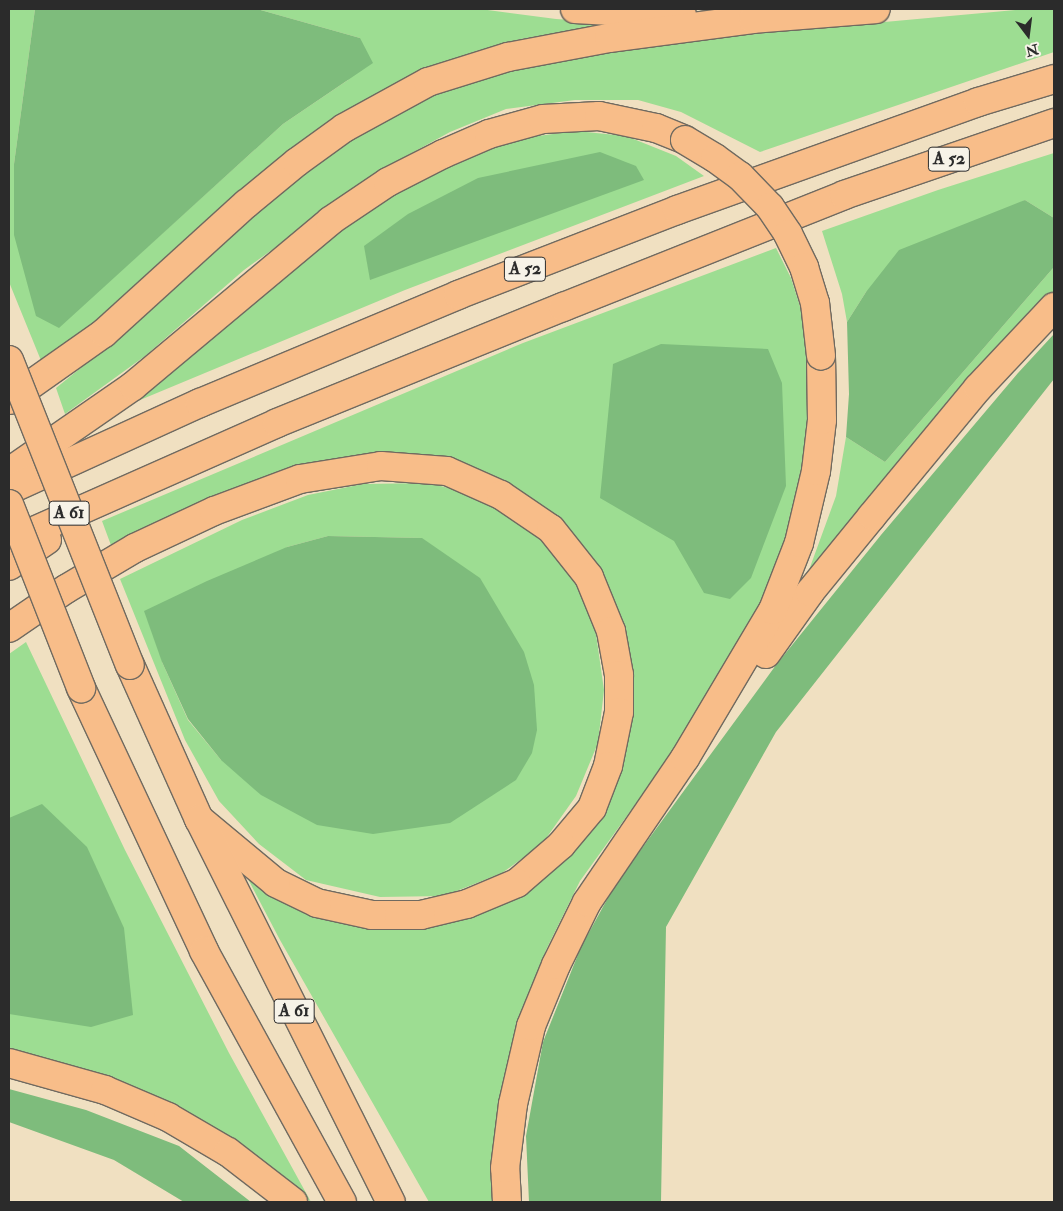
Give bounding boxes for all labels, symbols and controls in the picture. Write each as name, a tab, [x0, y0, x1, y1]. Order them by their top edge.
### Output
north arrow	[1003, 10, 1053, 60]
text: N	[1024, 40, 1040, 60]
road number: A 52	[928, 144, 970, 174]
road number: A 52	[504, 253, 546, 284]
road number: A 61	[48, 498, 90, 528]
road number: A 61	[273, 996, 315, 1026]

